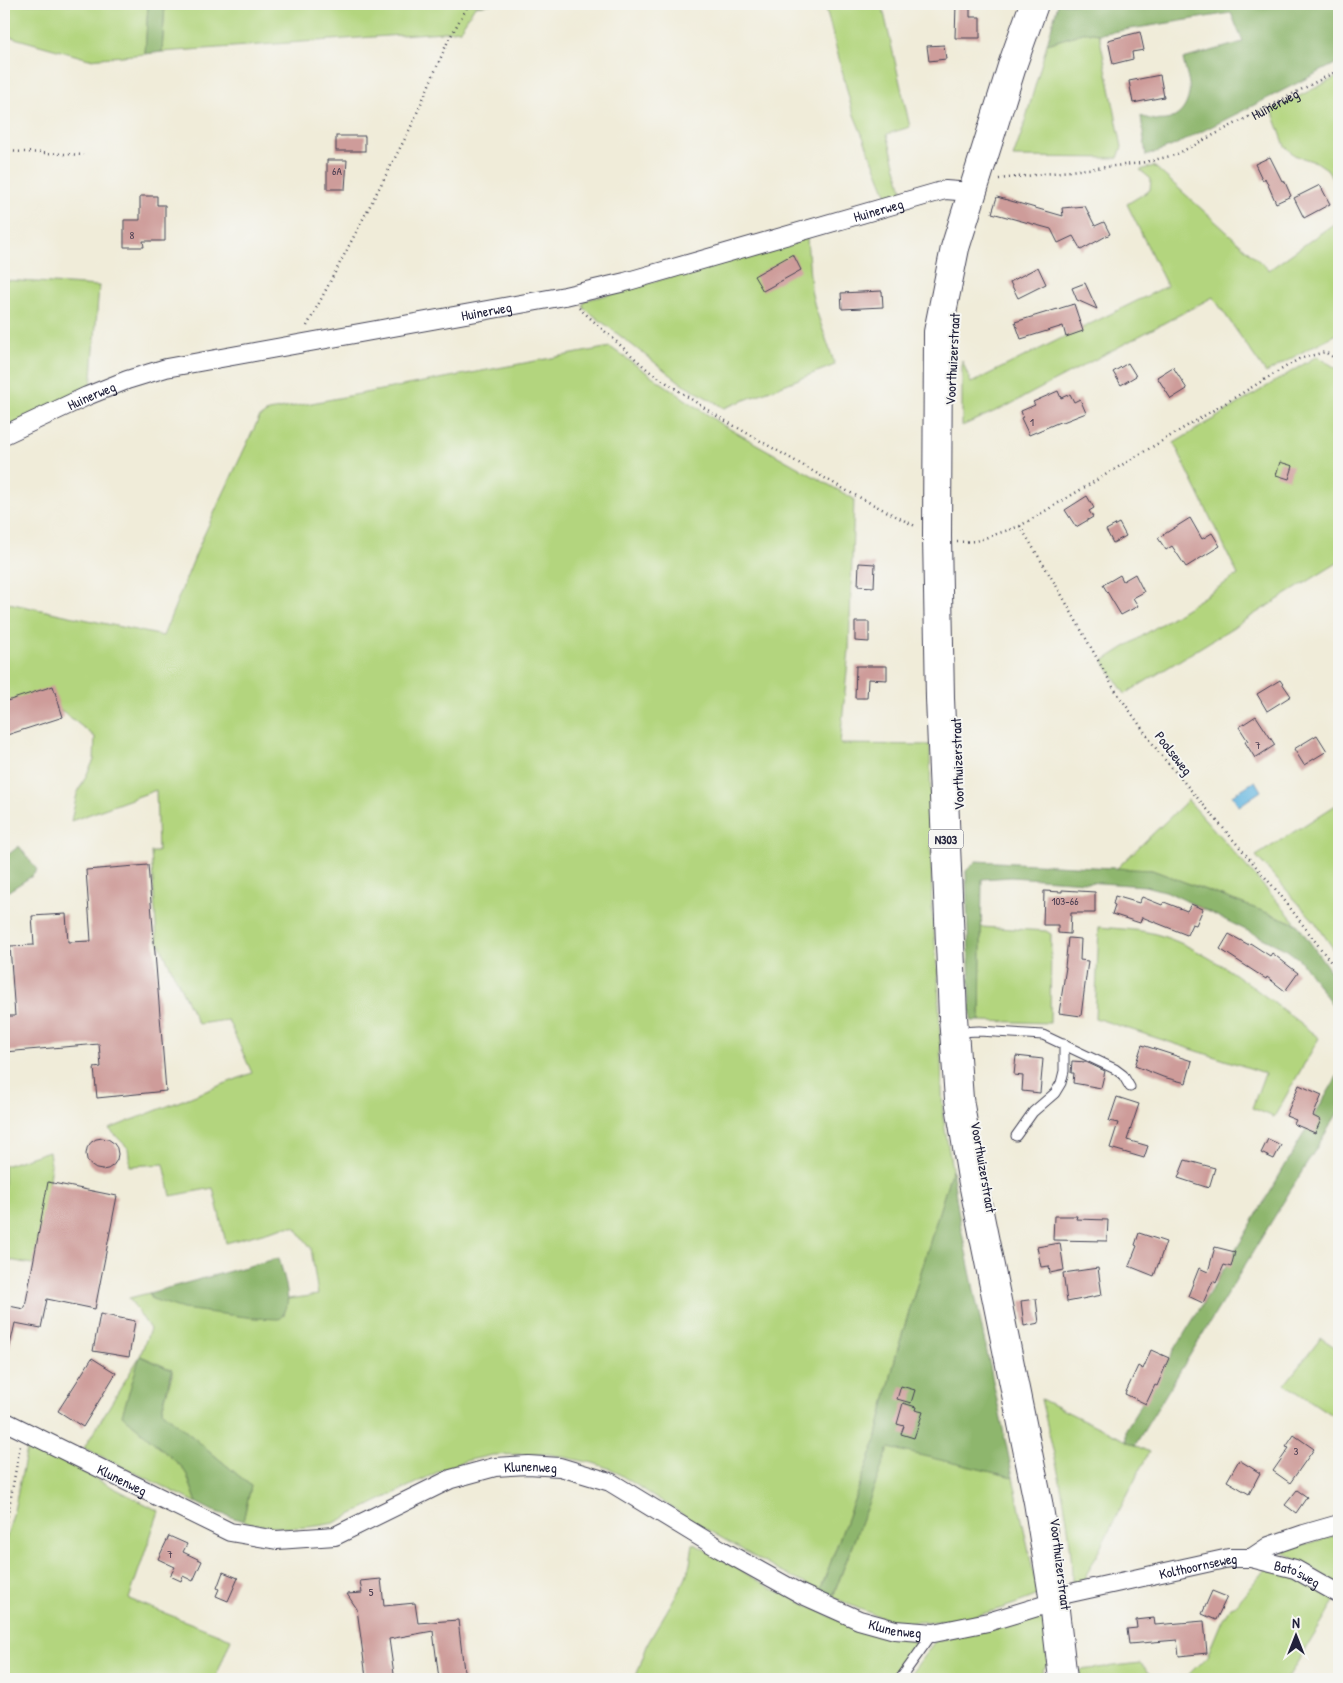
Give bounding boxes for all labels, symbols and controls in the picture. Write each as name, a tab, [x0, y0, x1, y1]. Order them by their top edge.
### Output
street label: Huinerweg	[1248, 83, 1302, 124]
house number: 6A	[332, 164, 343, 178]
street label: Huinerweg	[851, 193, 905, 225]
house number: 8	[130, 228, 135, 242]
street label: Huinerweg	[460, 296, 513, 324]
street label: Voorthuizerstraat	[940, 312, 964, 406]
street label: Huinerweg	[64, 376, 119, 414]
house number: 1	[1030, 415, 1034, 429]
street label: Voorthuizerstraat	[946, 717, 968, 810]
street label: Poolseweg	[1150, 727, 1197, 780]
house number: 7	[1255, 738, 1261, 752]
road number: N303	[928, 830, 964, 849]
house number: 103-66	[1051, 894, 1079, 908]
street label: Voorthuizerstraat	[967, 1120, 1001, 1214]
house number: 3	[1294, 1444, 1299, 1458]
street label: Klunenweg	[503, 1455, 558, 1477]
street label: Klunenweg	[94, 1459, 151, 1500]
street label: Voorthuizerstraat	[1046, 1517, 1076, 1611]
house number: 7	[167, 1547, 173, 1561]
street label: Kolthoornseweg	[1157, 1548, 1237, 1583]
street label: Bato'sweg	[1272, 1555, 1324, 1592]
house number: 5	[369, 1585, 374, 1599]
north arrow	[1270, 1610, 1320, 1660]
text: N	[1292, 1613, 1300, 1632]
street label: Klunenweg	[867, 1614, 922, 1642]

